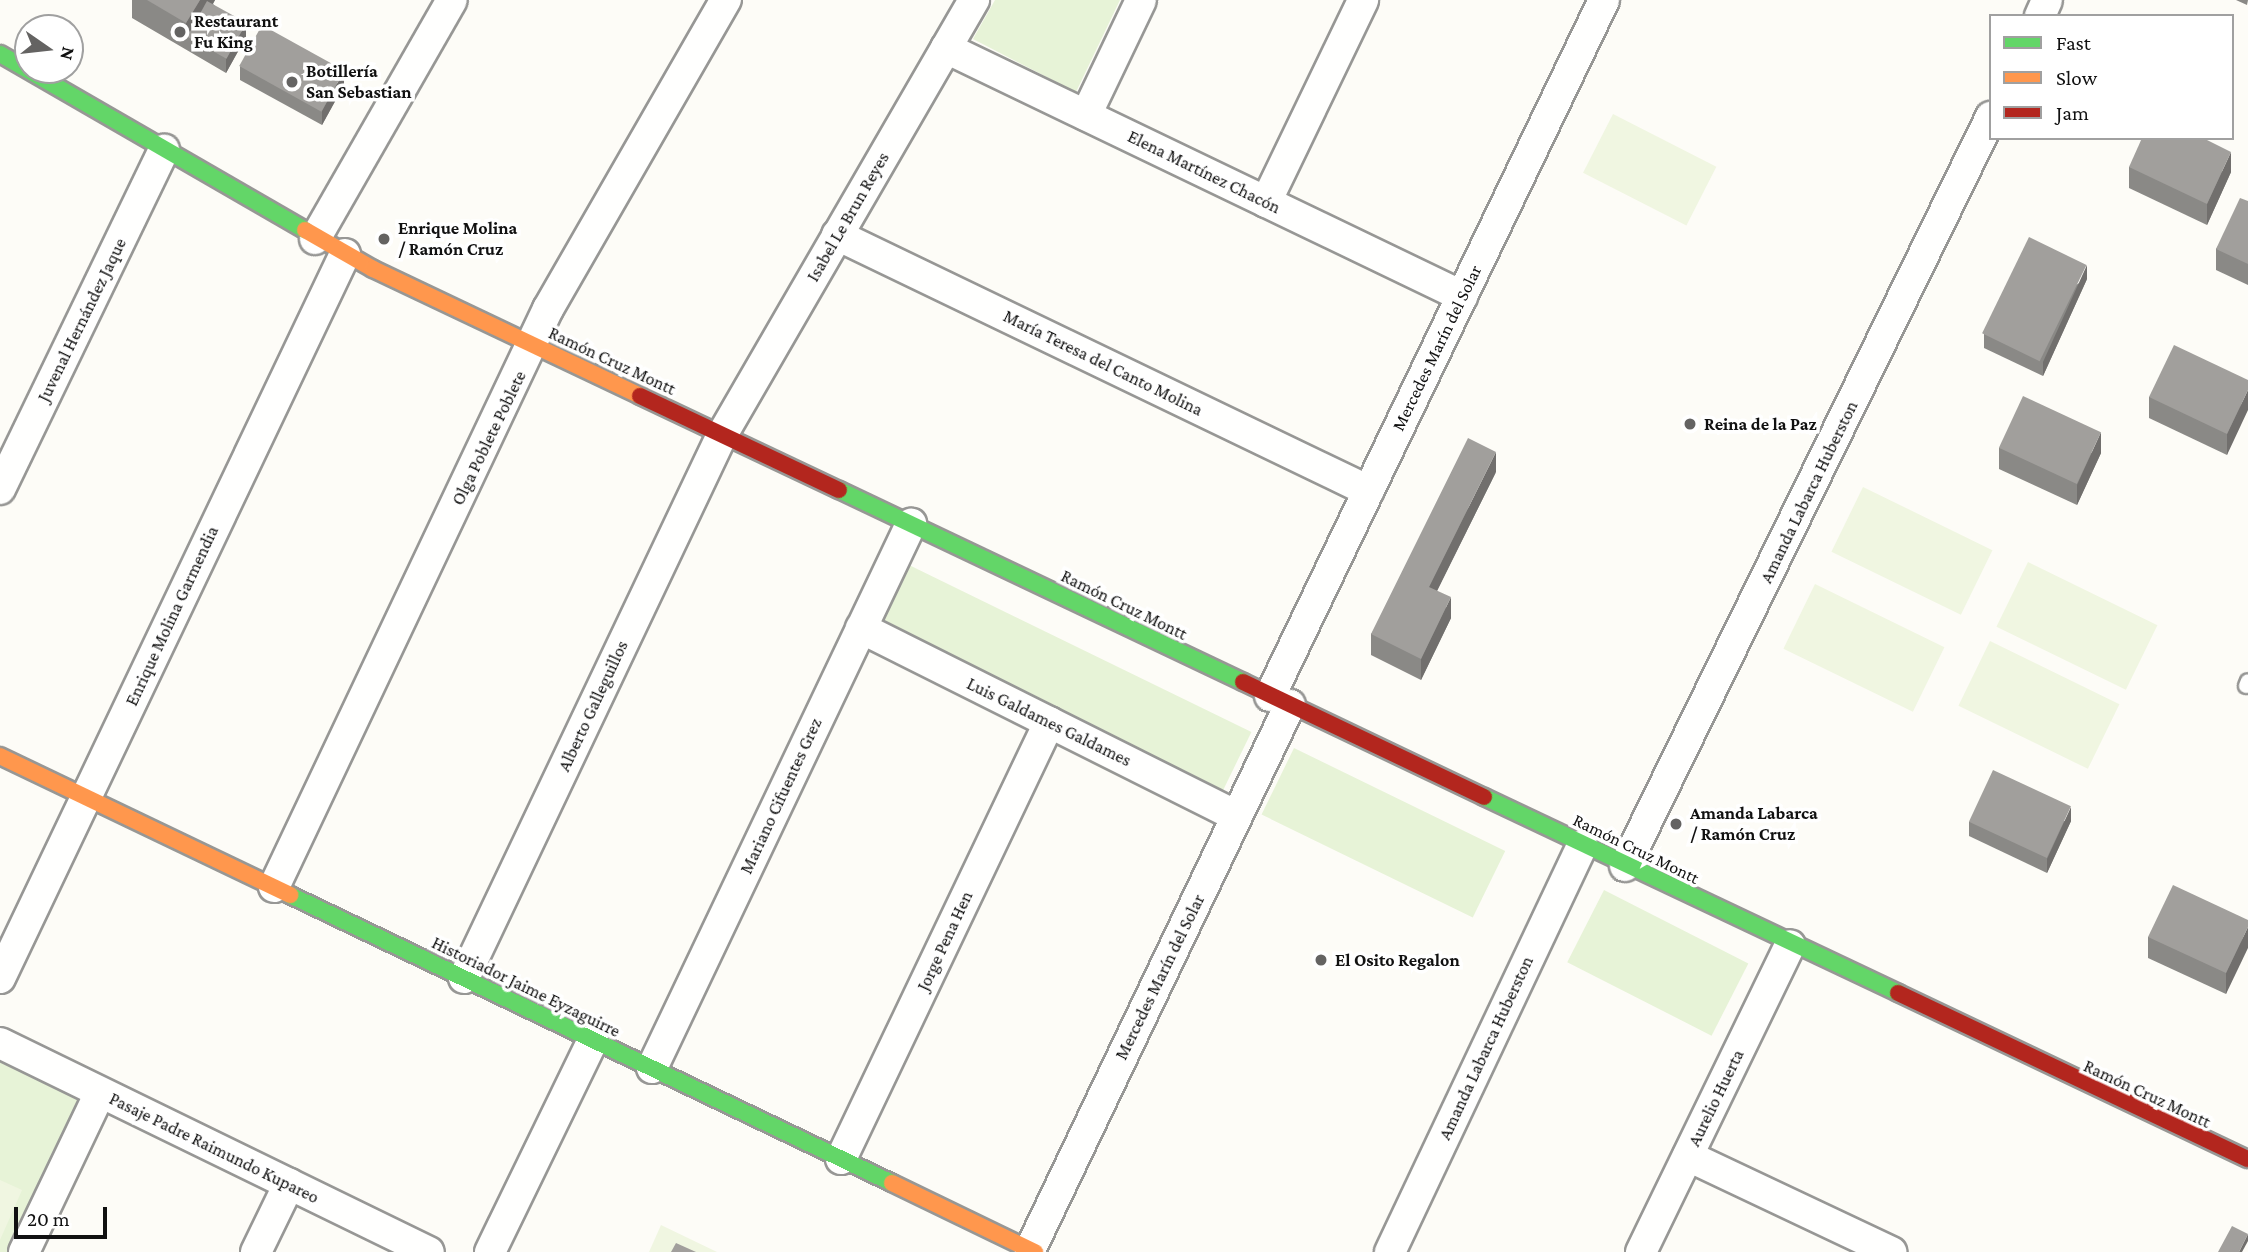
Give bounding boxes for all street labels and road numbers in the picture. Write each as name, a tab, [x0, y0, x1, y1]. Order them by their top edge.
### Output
street label: Elena Martínez Chacón	[1124, 126, 1284, 218]
street label: Isabel Le Brun Reyes	[802, 148, 894, 286]
street label: Juvenal Hernández Jaque	[33, 235, 131, 405]
street label: Mercedes Marín del Solar	[1387, 262, 1487, 434]
street label: María Teresa del Canto Molina	[1000, 305, 1206, 421]
street label: Ramón Cruz Montt	[545, 322, 679, 400]
street label: Olga Poblete Poblete	[447, 367, 531, 509]
street label: Amanda Labarca Huberston	[1755, 397, 1863, 587]
street label: Enrique Molina Garmendia	[121, 523, 223, 709]
street label: Ramón Cruz Montt	[1057, 565, 1191, 645]
street label: Alberto Galleguillos	[553, 637, 633, 775]
street label: Luis Galdames Galdames	[963, 673, 1135, 771]
street label: Mariano Cifuentes Grez	[735, 715, 827, 877]
street label: Ramón Cruz Montt	[1569, 809, 1703, 889]
street label: Jorge Pena Hen	[912, 888, 978, 994]
street label: Mercedes Marín del Solar	[1110, 891, 1210, 1063]
street label: Historiador Jaime Eyzaguirre	[428, 932, 624, 1042]
street label: Amanda Labarca Huberston	[1434, 953, 1538, 1143]
street label: Aurelio Huerta	[1683, 1046, 1749, 1150]
street label: Ramón Cruz Montt	[2080, 1055, 2214, 1133]
street label: Pasaje Padre Raimundo Kupareo	[106, 1088, 322, 1208]

